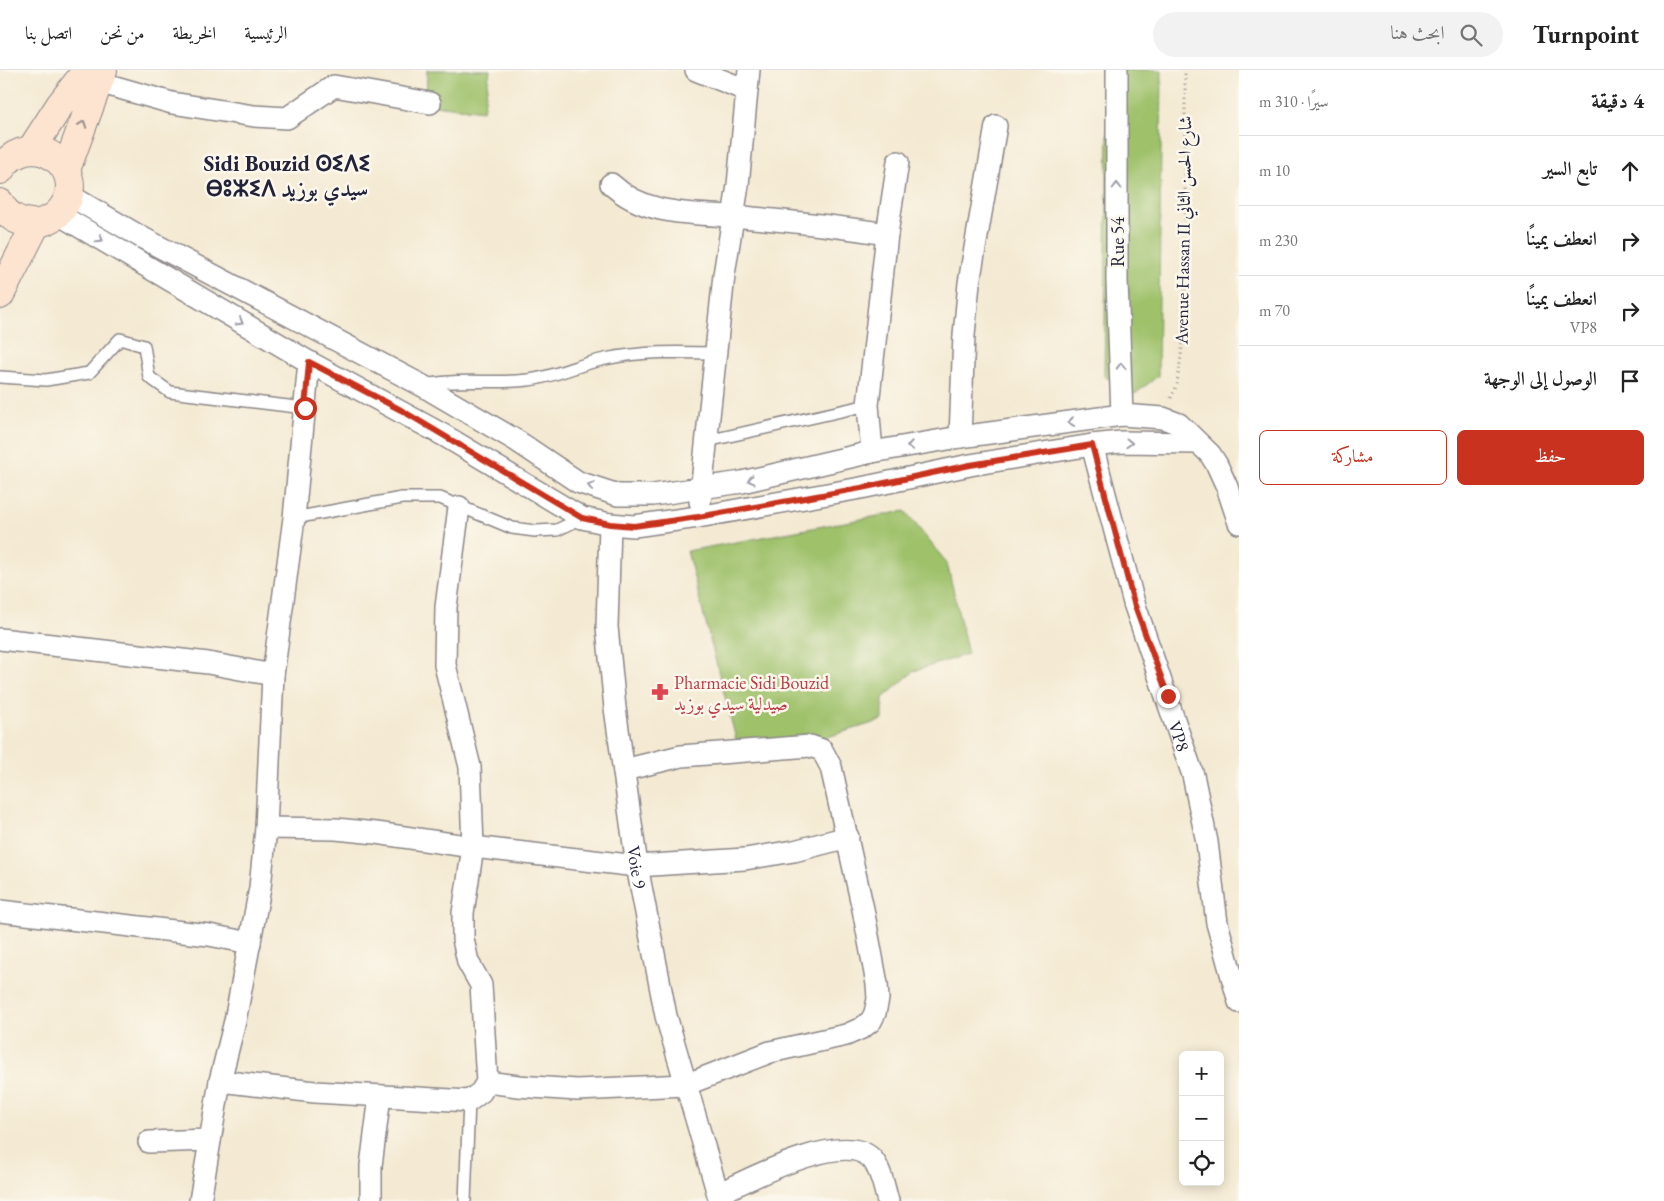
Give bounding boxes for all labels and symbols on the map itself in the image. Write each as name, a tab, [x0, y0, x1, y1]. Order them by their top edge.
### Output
street label: Avenue Hassan II شارع الحسن الثاني	[1169, 116, 1200, 346]
one-way arrow	[77, 121, 87, 129]
district label: Sidi Bouzid ⵙⵉⴷⵉ ⴱⵓⵣⵉⴷ سيدي بوزيد	[204, 149, 370, 207]
one-way arrow	[1112, 182, 1122, 190]
street label: Rue 54	[1106, 217, 1129, 267]
one-way arrow	[94, 233, 103, 243]
one-way arrow	[234, 315, 243, 325]
one-way arrow	[1115, 362, 1126, 370]
route start	[294, 397, 317, 420]
one-way arrow	[1066, 416, 1074, 427]
one-way arrow	[1125, 437, 1133, 448]
one-way arrow	[906, 440, 914, 450]
one-way arrow	[747, 474, 756, 485]
one-way arrow	[587, 482, 596, 492]
place label: Pharmacie Sidi Bouzid صيدلية سيدي بوزيد	[674, 671, 830, 719]
pharmacy icon: Pharmacie Sidi Bouzid صيدلية سيدي بوزيد	[650, 682, 670, 702]
route end	[1157, 685, 1180, 708]
street label: VP8	[1164, 718, 1195, 754]
street label: Voie 9	[623, 844, 653, 891]

